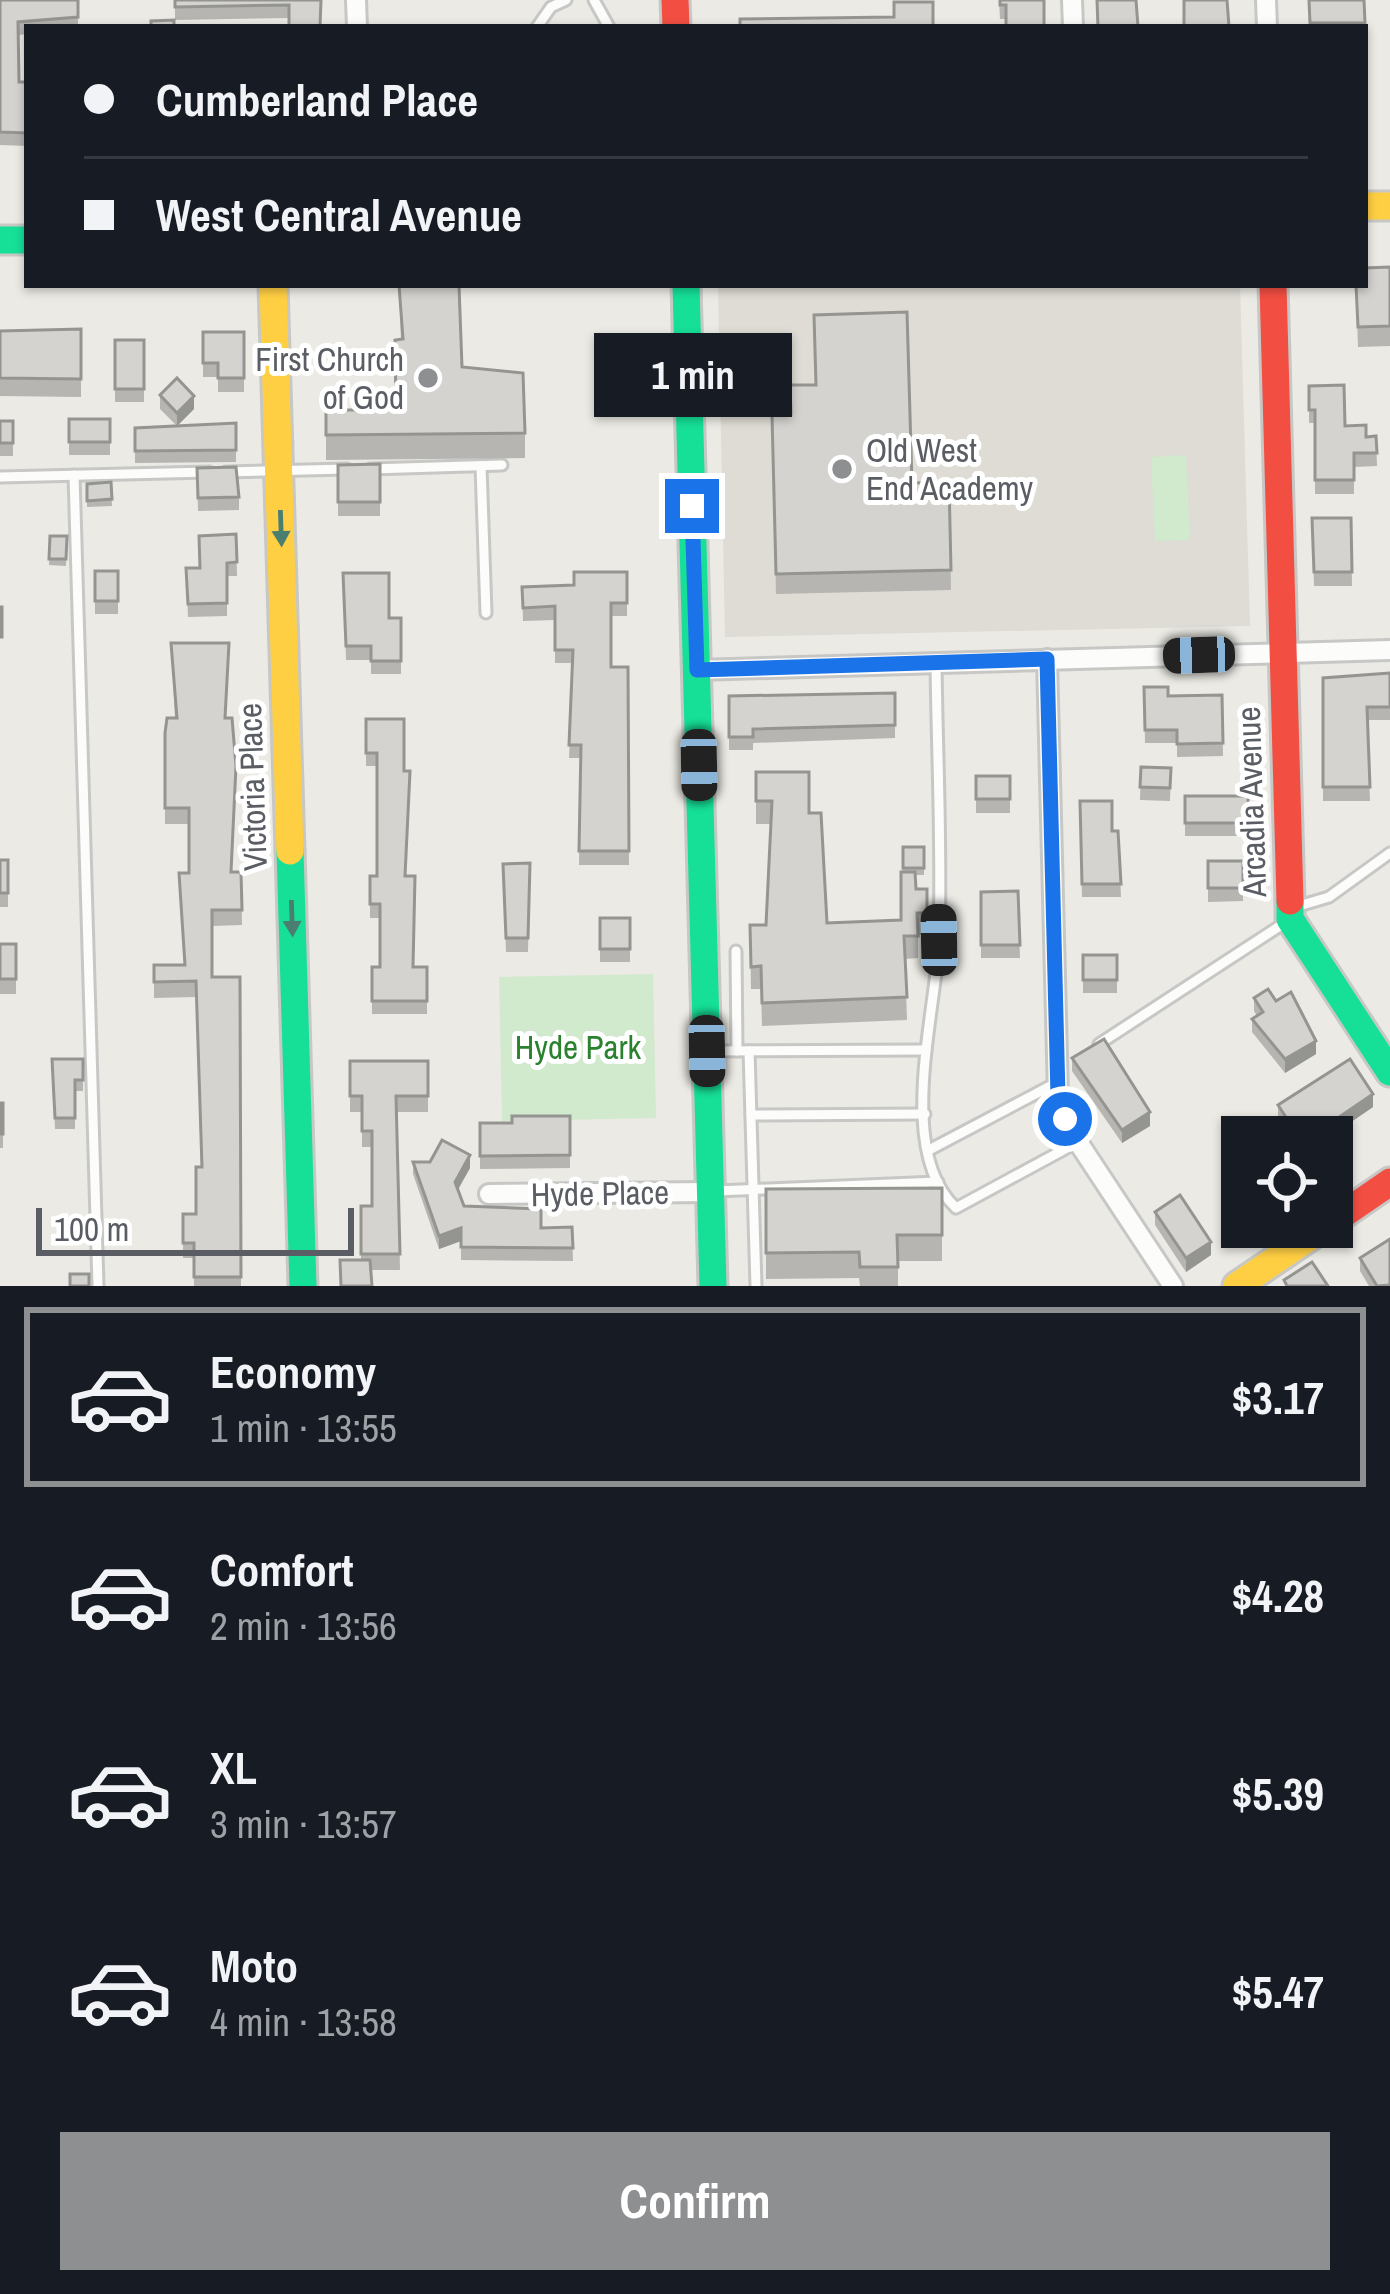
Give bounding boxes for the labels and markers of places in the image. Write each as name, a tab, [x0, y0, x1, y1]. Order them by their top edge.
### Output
place label: First Church of God	[255, 337, 404, 419]
marker: First Church of God	[415, 365, 441, 391]
place label: Old West End Academy	[866, 428, 1033, 510]
marker: Old West End Academy	[829, 456, 855, 482]

